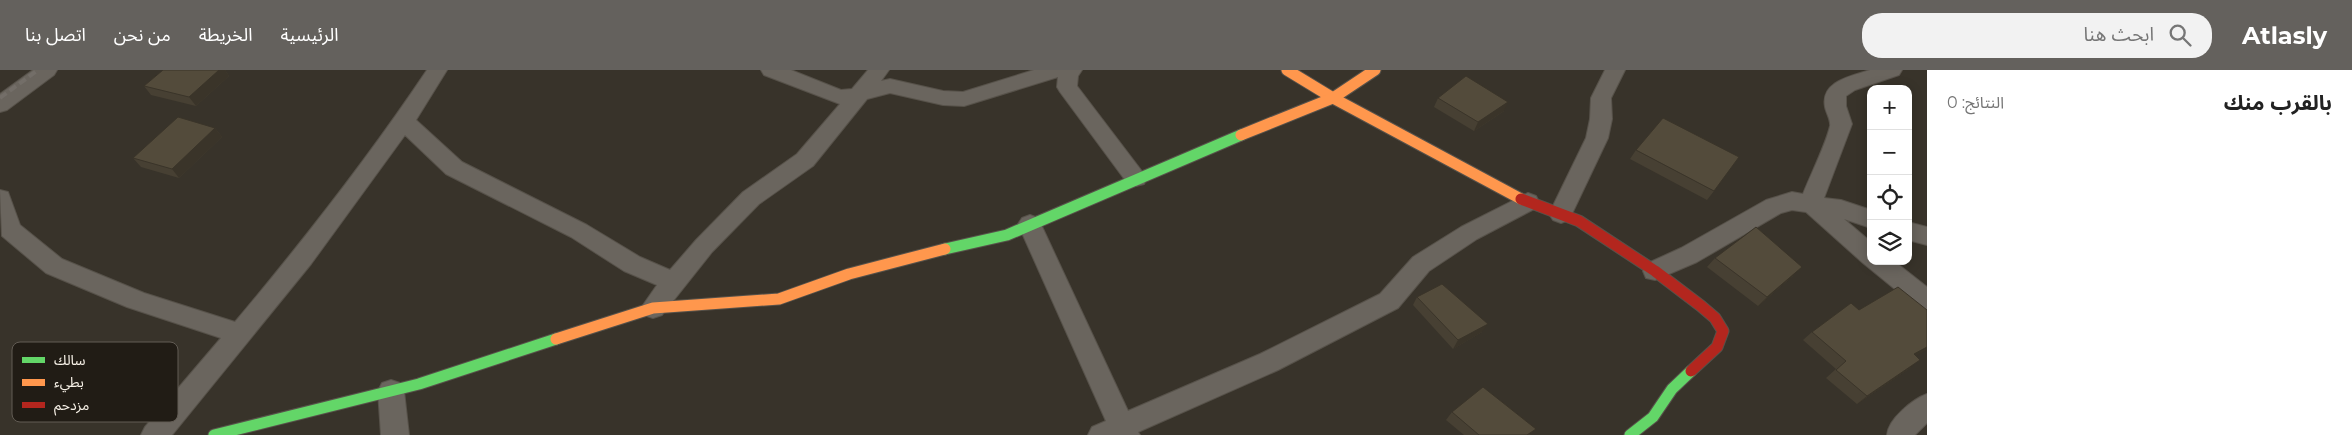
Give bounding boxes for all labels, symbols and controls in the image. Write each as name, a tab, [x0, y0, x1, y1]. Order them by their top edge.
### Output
search box	[1862, 13, 2212, 58]
icon: search	[2166, 21, 2194, 49]
text: Atlasly	[2242, 21, 2327, 50]
text: ابحث هنا	[2084, 23, 2154, 46]
text: اتصل بنا	[25, 24, 86, 46]
text: من نحن	[114, 24, 171, 46]
text: الخريطة	[199, 24, 253, 46]
text: الرئيسية	[281, 24, 338, 46]
map controls	[1867, 85, 1912, 265]
button: +	[1867, 85, 1912, 130]
text: بالقرب منك	[2224, 90, 2332, 115]
text: النتائج: 0	[1947, 93, 2004, 112]
button: −	[1867, 130, 1912, 175]
button: locate	[1867, 175, 1912, 220]
button: layers	[1867, 220, 1912, 265]
legend	[12, 342, 178, 422]
text: سالك	[54, 351, 86, 369]
text: بطيء	[54, 373, 84, 393]
text: مزدحم	[54, 396, 89, 416]

